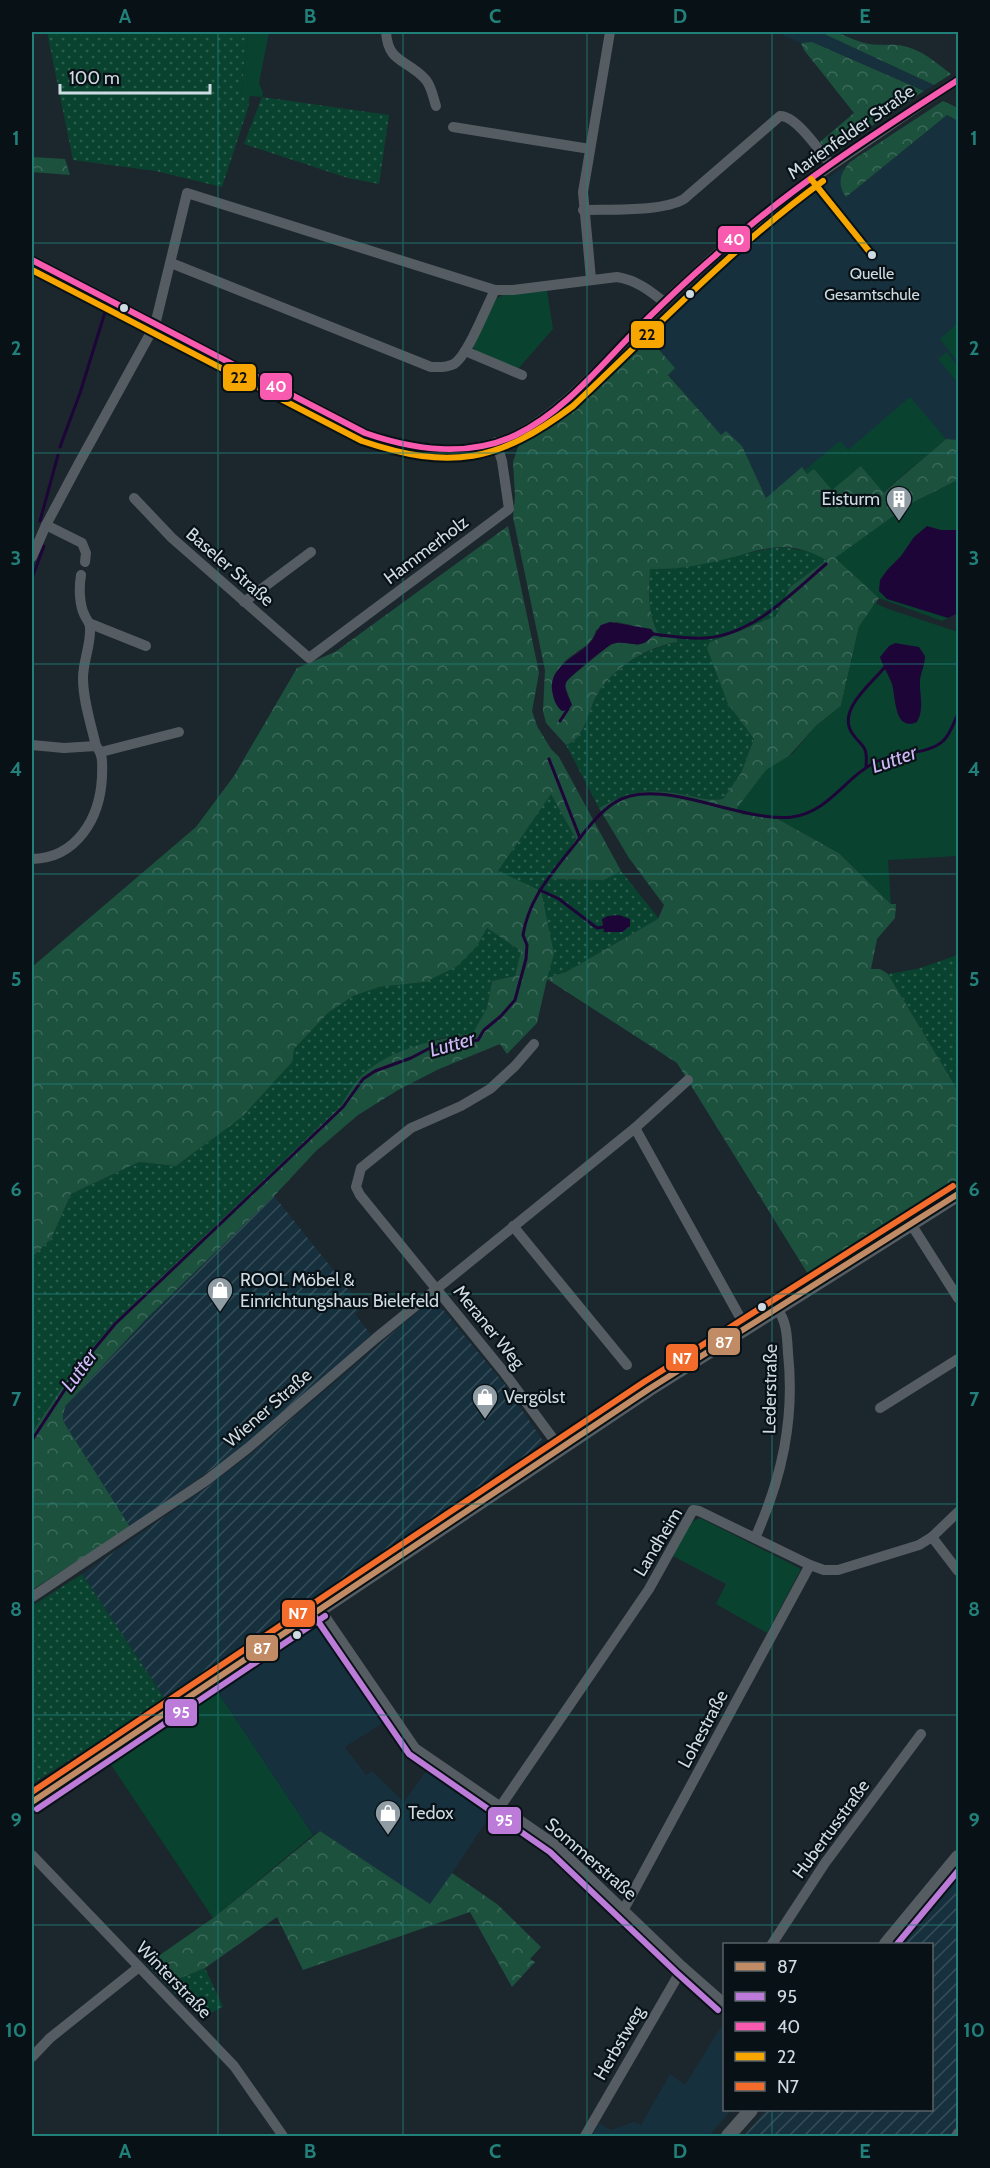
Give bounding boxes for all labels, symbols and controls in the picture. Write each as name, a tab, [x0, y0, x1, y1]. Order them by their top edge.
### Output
text: A	[119, 4, 132, 28]
text: B	[304, 4, 316, 28]
text: C	[489, 4, 501, 28]
text: D	[673, 4, 687, 28]
text: E	[859, 4, 871, 28]
scale bar	[60, 57, 210, 95]
text: 100 m	[69, 67, 120, 89]
street label: Marienfelder Straße	[783, 80, 919, 184]
text: 1	[12, 126, 20, 150]
text: 1	[970, 126, 978, 150]
line badge: 40	[717, 225, 751, 253]
text: 40	[723, 230, 745, 249]
marker: Quelle Gesamtschule	[866, 249, 878, 261]
place label: Quelle Gesamtschule	[824, 264, 920, 304]
unlabelled marker	[684, 288, 696, 300]
unlabelled marker	[118, 302, 130, 314]
line badge: 22	[630, 320, 665, 349]
text: 22	[639, 325, 655, 344]
text: 2	[11, 336, 21, 360]
text: 2	[969, 336, 979, 360]
line badge: 22	[222, 363, 257, 392]
text: 22	[231, 368, 247, 387]
line badge: 40	[259, 372, 293, 401]
text: 40	[265, 377, 287, 396]
building icon: Eisturm	[884, 484, 914, 522]
place label: Eisturm	[821, 488, 880, 510]
street label: Hammerholz	[379, 511, 473, 589]
street label: Baseler Straße	[182, 523, 278, 611]
text: 3	[11, 546, 21, 570]
text: 3	[969, 546, 979, 570]
water label: Lutter	[868, 740, 921, 778]
text: 4	[10, 757, 22, 781]
text: 4	[968, 757, 980, 781]
text: 5	[11, 967, 21, 991]
text: 5	[969, 967, 979, 991]
water label: Lutter	[426, 1026, 478, 1062]
text: 6	[10, 1177, 22, 1201]
text: 6	[968, 1177, 980, 1201]
place label: ROOL Möbel & Einrichtungshaus Bielefeld	[240, 1269, 439, 1312]
shop icon: ROOL Möbel & Einrichtungshaus Bielefeld	[205, 1275, 235, 1313]
street label: Meraner Weg	[449, 1281, 530, 1374]
unlabelled marker	[756, 1301, 768, 1313]
line badge: 87	[707, 1327, 741, 1356]
text: 87	[715, 1333, 734, 1352]
water label: Lutter	[56, 1343, 103, 1396]
line badge: N7	[665, 1343, 699, 1372]
street label: Lederstraße	[758, 1344, 782, 1434]
text: N7	[672, 1349, 693, 1368]
street label: Wiener Straße	[220, 1364, 316, 1452]
shop icon: Vergölst	[470, 1382, 500, 1420]
place label: Vergölst	[504, 1386, 565, 1408]
text: 7	[11, 1387, 22, 1411]
text: 7	[969, 1387, 980, 1411]
street label: Landheim	[629, 1504, 687, 1580]
text: 8	[10, 1597, 22, 1621]
text: 8	[968, 1597, 980, 1621]
line badge: N7	[281, 1599, 316, 1628]
text: N7	[288, 1604, 309, 1623]
unlabelled marker	[291, 1629, 303, 1641]
line badge: 87	[245, 1634, 279, 1662]
text: 87	[253, 1639, 272, 1658]
street label: Lohestraße	[673, 1686, 733, 1772]
line badge: 95	[164, 1698, 198, 1727]
text: 95	[172, 1703, 190, 1722]
street label: Hubertusstraße	[788, 1775, 874, 1883]
shop icon: Tedox	[373, 1798, 403, 1836]
place label: Tedox	[408, 1802, 454, 1824]
line badge: 95	[487, 1806, 522, 1835]
text: 9	[10, 1808, 22, 1832]
text: 9	[968, 1808, 980, 1832]
text: 95	[495, 1811, 513, 1830]
street label: Sommerstraße	[541, 1813, 641, 1905]
street label: Winterstraße	[132, 1937, 216, 2023]
legend	[723, 1943, 933, 2111]
text: 87	[777, 1956, 797, 1978]
text: 95	[777, 1986, 797, 2008]
street label: Herbstweg	[589, 2001, 650, 2084]
text: 40	[777, 2016, 800, 2038]
text: 10	[5, 2018, 27, 2042]
text: 10	[963, 2018, 985, 2042]
text: 22	[777, 2046, 796, 2068]
text: N7	[777, 2076, 799, 2098]
text: A	[119, 2139, 132, 2163]
text: B	[304, 2139, 316, 2163]
text: C	[489, 2139, 501, 2163]
text: D	[673, 2139, 687, 2163]
text: E	[859, 2139, 871, 2163]

